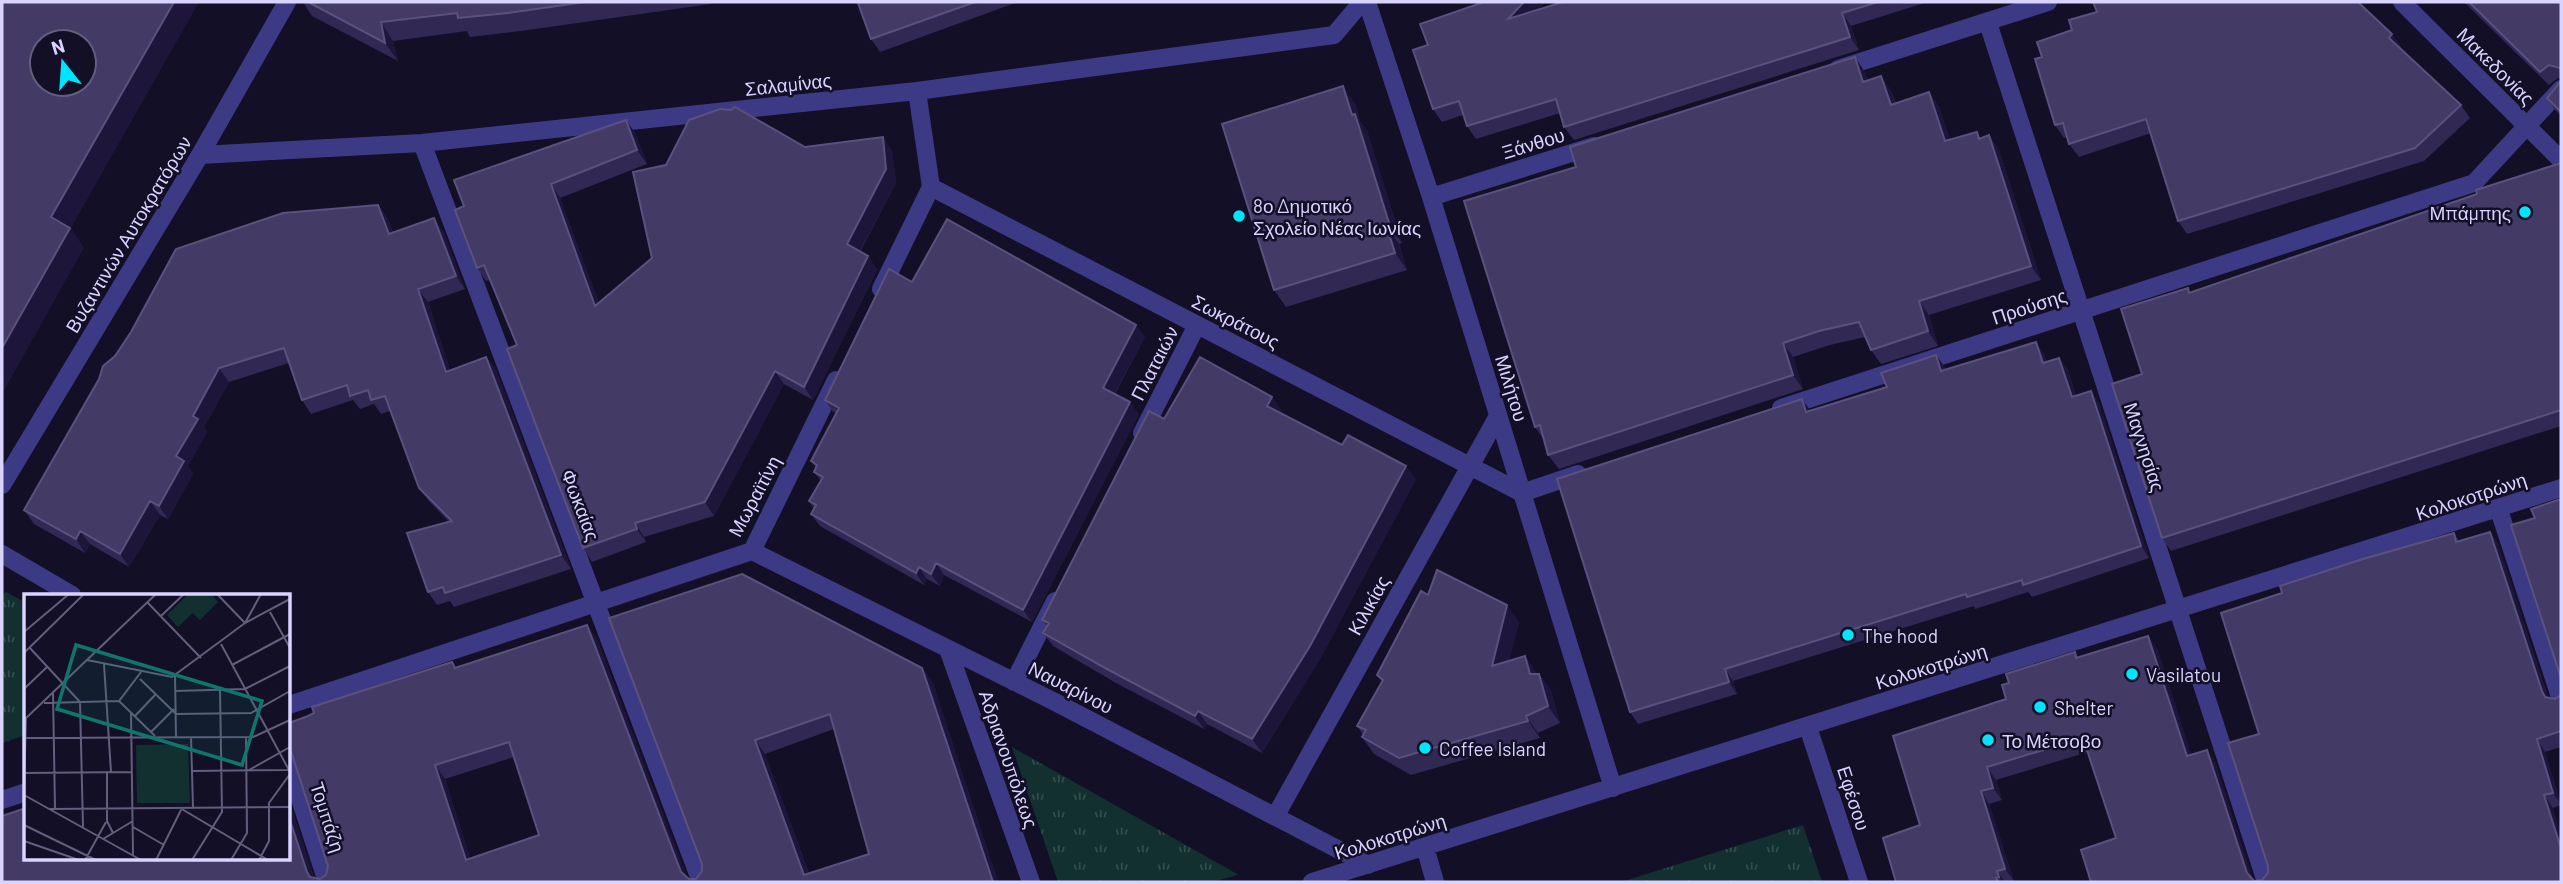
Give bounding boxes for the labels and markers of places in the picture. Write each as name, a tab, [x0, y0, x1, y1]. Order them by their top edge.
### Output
place label: 8ο Δημοτικό Σχολείο Νέας Ιωνίας	[1253, 194, 1421, 239]
place label: Μπάμπης	[2430, 201, 2511, 224]
marker: Μπάμπης	[2517, 204, 2533, 220]
marker: 8ο Δημοτικό Σχολείο Νέας Ιωνίας	[1231, 208, 1247, 224]
place label: The hood	[1862, 624, 1938, 647]
marker: The hood	[1840, 627, 1856, 643]
place label: Vasilatou	[2146, 663, 2221, 686]
marker: Vasilatou	[2124, 666, 2140, 682]
place label: Shelter	[2054, 696, 2113, 719]
marker: Shelter	[2032, 699, 2048, 715]
place label: Το Μέτσοβο	[2002, 729, 2101, 752]
marker: Το Μέτσοβο	[1980, 732, 1996, 748]
place label: Coffee Island	[1439, 737, 1546, 760]
marker: Coffee Island	[1417, 740, 1433, 756]

